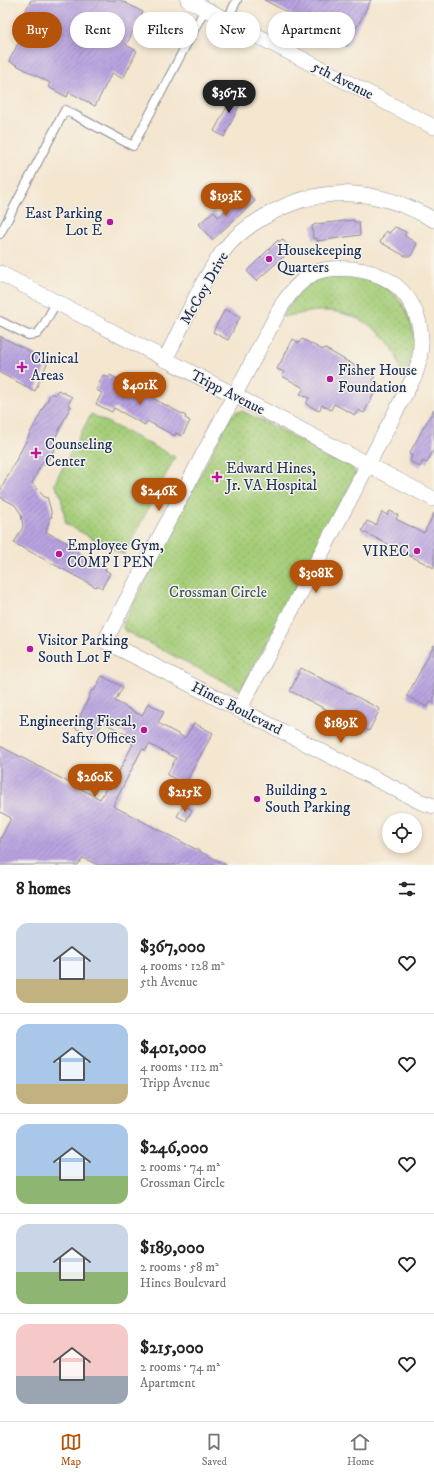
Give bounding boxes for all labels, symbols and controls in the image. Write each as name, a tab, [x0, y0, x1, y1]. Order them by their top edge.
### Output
chip: Buy	[12, 12, 62, 48]
chip: Rent	[70, 12, 125, 48]
chip: Filters	[133, 12, 198, 48]
chip: New	[206, 12, 260, 48]
chip: Apartment	[268, 12, 355, 48]
street label: 5th Avenue	[309, 57, 377, 104]
pin: $367K	[201, 80, 257, 114]
text: $367K	[212, 85, 246, 101]
pin: $193K	[198, 183, 254, 217]
text: $193K	[210, 188, 242, 204]
place label: East Parking Lot E	[25, 204, 103, 240]
marker: East Parking Lot E	[105, 217, 115, 227]
place label: Housekeeping Quarters	[277, 241, 362, 277]
street label: McCoy Drive	[176, 248, 233, 328]
marker: Housekeeping Quarters	[264, 254, 274, 264]
place label: Clinical Areas	[31, 349, 79, 385]
marker: Clinical Areas	[16, 361, 28, 373]
place label: Fisher House Foundation	[338, 361, 417, 397]
street label: Tripp Avenue	[187, 366, 268, 419]
pin: $401K	[112, 372, 168, 406]
marker: Fisher House Foundation	[325, 374, 335, 384]
text: $401K	[122, 377, 158, 393]
place label: Counseling Center	[45, 435, 113, 471]
marker: Counseling Center	[30, 447, 42, 459]
place label: Edward Hines, Jr. VA Hospital	[224, 459, 318, 495]
marker: Edward Hines, Jr. VA Hospital	[211, 471, 223, 483]
pin: $246K	[131, 478, 187, 512]
text: $246K	[141, 483, 177, 499]
place label: Employee Gym, COMP I PEN	[67, 536, 164, 572]
place label: VIREC	[362, 542, 409, 561]
marker: VIREC	[412, 546, 422, 556]
marker: Employee Gym, COMP I PEN	[54, 549, 64, 559]
pin: $308K	[288, 560, 344, 594]
text: $308K	[299, 565, 333, 581]
park label: Crossman Circle	[169, 583, 267, 602]
place label: Visitor Parking South Lot F	[37, 631, 129, 667]
marker: Visitor Parking South Lot F	[25, 644, 35, 654]
street label: Hines Boulevard	[188, 677, 286, 740]
pin: $189K	[313, 710, 369, 744]
place label: Engineering Fiscal, Safty Offices	[19, 712, 136, 748]
text: $189K	[324, 715, 358, 731]
marker: Engineering Fiscal, Safty Offices	[139, 725, 149, 735]
pin: $260K	[67, 764, 123, 798]
text: $260K	[77, 769, 113, 785]
pin: $215K	[157, 779, 213, 813]
place label: Building 2 South Parking	[265, 781, 351, 817]
text: $215K	[168, 784, 202, 800]
marker: Building 2 South Parking	[252, 794, 262, 804]
map controls	[382, 813, 422, 853]
button: locate	[382, 813, 422, 853]
text: 8 homes	[16, 878, 71, 900]
icon: filters	[396, 878, 418, 900]
text: $367,000	[140, 936, 205, 958]
icon: home	[48, 939, 96, 987]
icon: heart	[396, 952, 418, 974]
text: 4 rooms · 128 m²	[140, 958, 225, 974]
text: 5th Avenue	[140, 974, 198, 990]
text: $401,000	[140, 1037, 206, 1059]
icon: home	[48, 1040, 96, 1088]
icon: heart	[396, 1053, 418, 1075]
text: 4 rooms · 112 m²	[140, 1059, 223, 1075]
text: Tripp Avenue	[140, 1075, 210, 1091]
text: $246,000	[140, 1137, 208, 1159]
icon: home	[48, 1140, 96, 1188]
icon: heart	[396, 1153, 418, 1175]
text: 2 rooms · 74 m²	[140, 1159, 220, 1175]
text: Crossman Circle	[140, 1175, 225, 1191]
text: $189,000	[140, 1237, 205, 1259]
icon: home	[48, 1240, 96, 1288]
icon: heart	[396, 1253, 418, 1275]
text: 2 rooms · 58 m²	[140, 1259, 219, 1275]
text: Hines Boulevard	[140, 1275, 226, 1291]
text: $215,000	[140, 1337, 204, 1359]
icon: home	[48, 1340, 96, 1388]
icon: heart	[396, 1353, 418, 1375]
text: 2 rooms · 74 m²	[140, 1359, 220, 1375]
text: Apartment	[140, 1375, 195, 1391]
tab: Map	[60, 1431, 82, 1469]
tab: Saved	[202, 1431, 227, 1469]
tab: Home	[347, 1431, 374, 1469]

